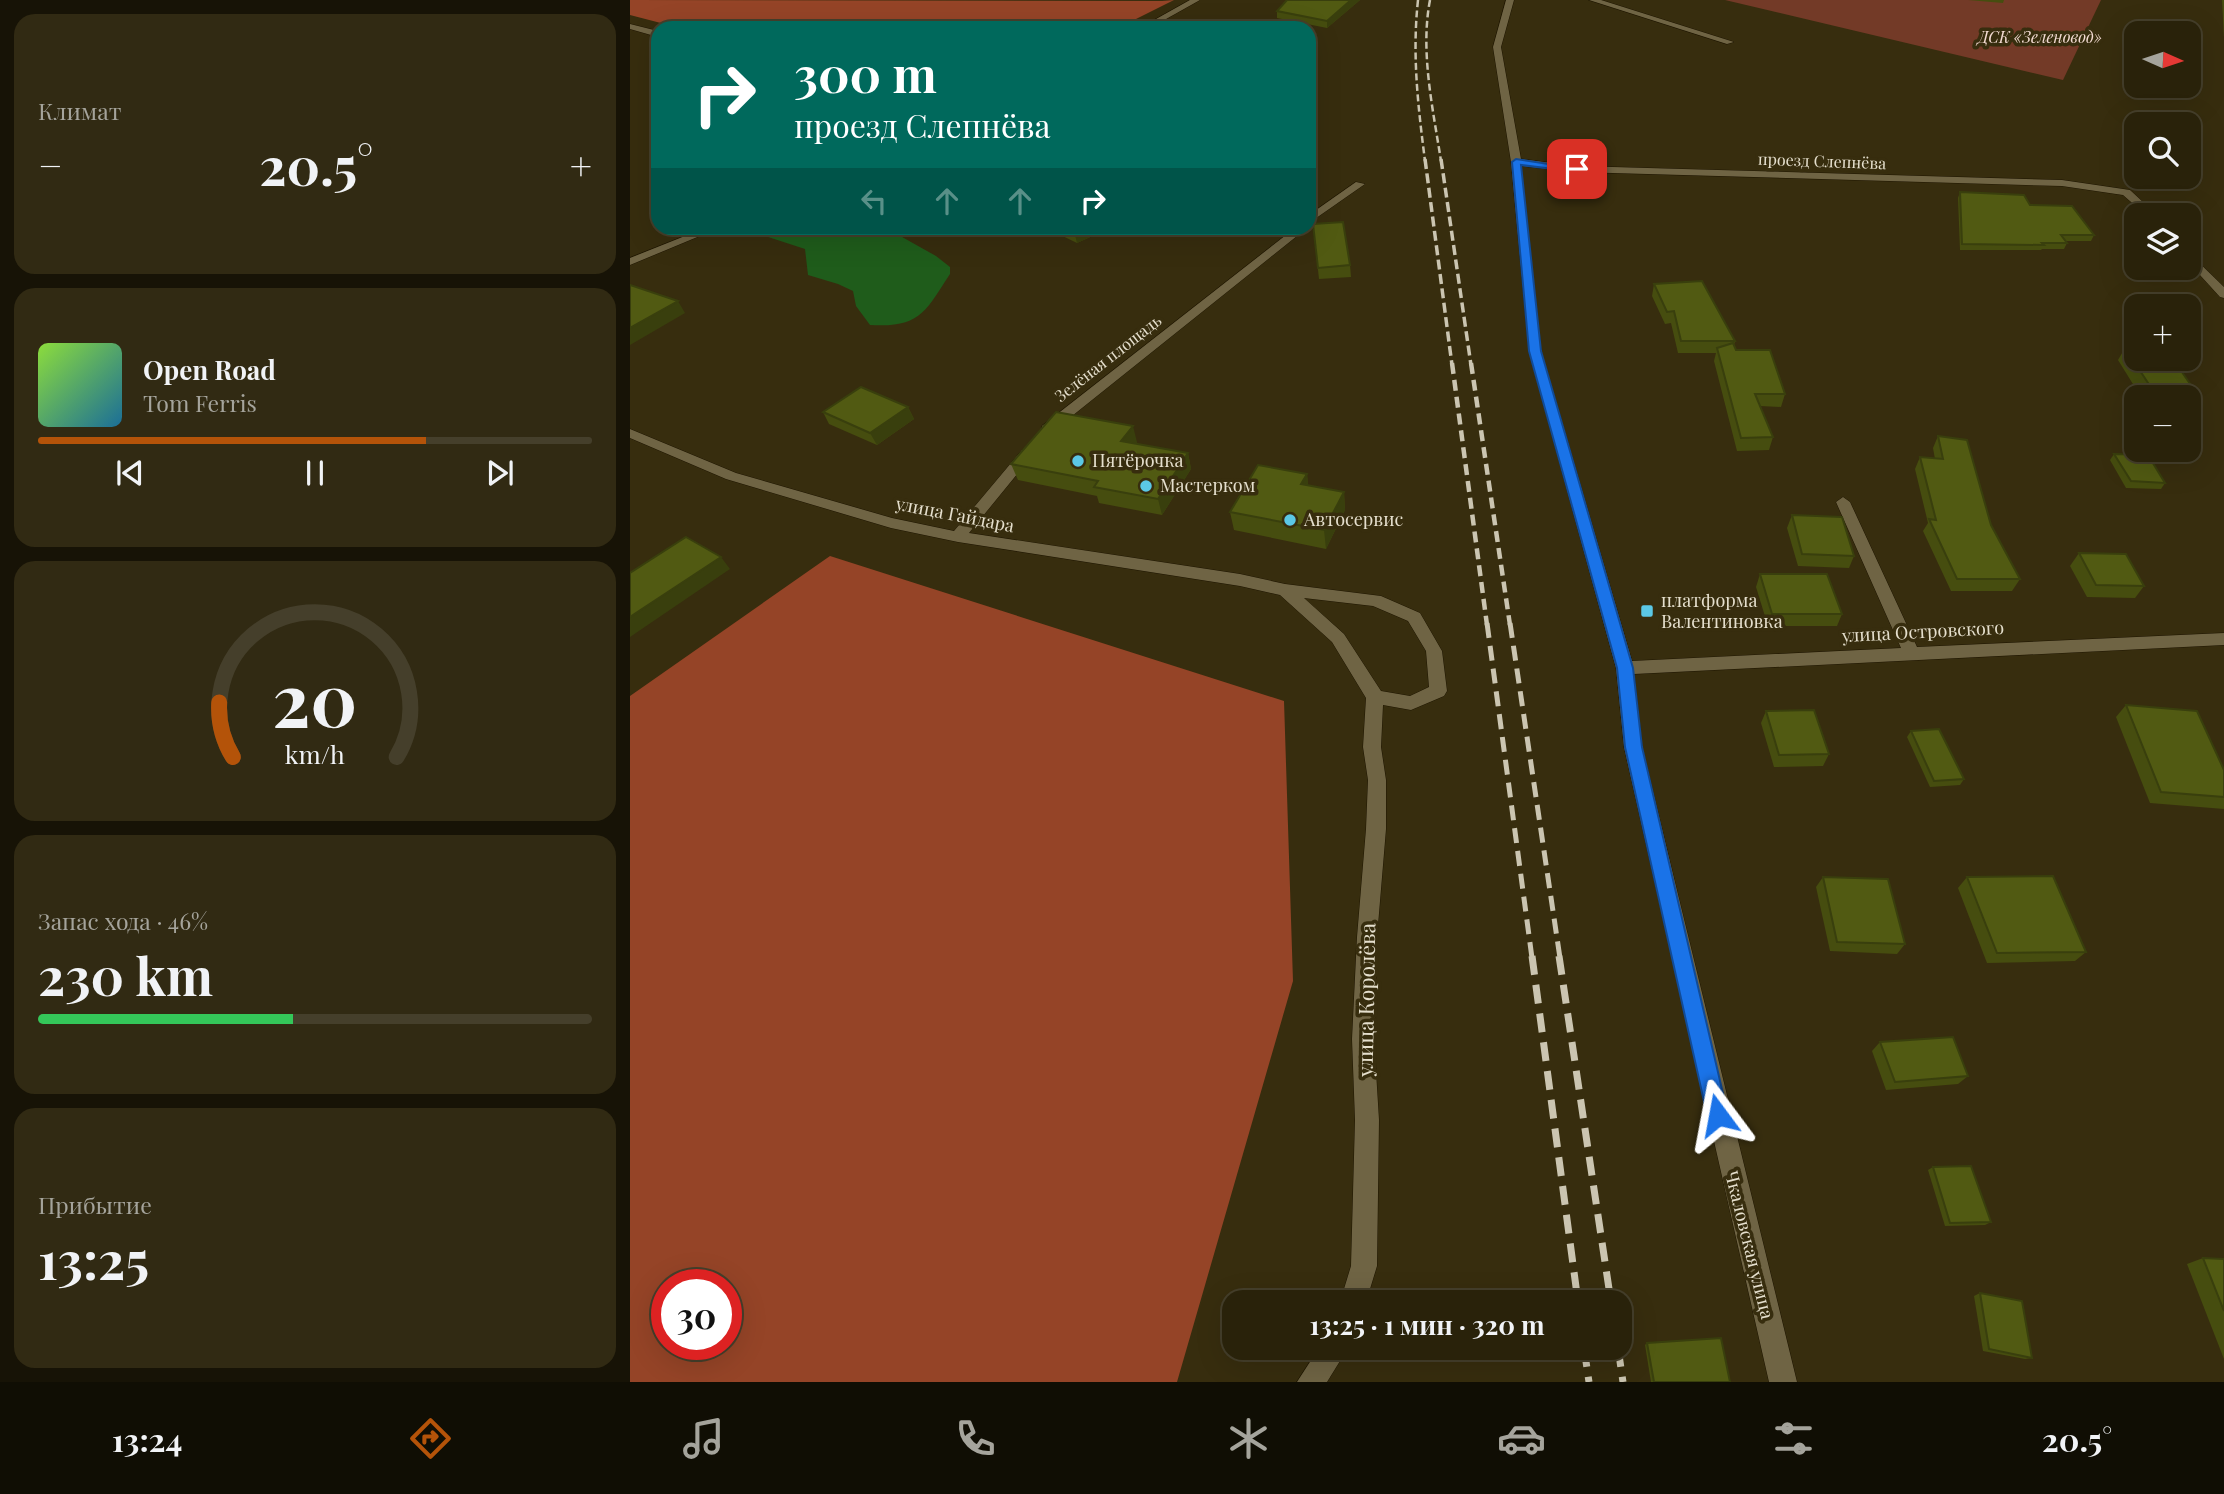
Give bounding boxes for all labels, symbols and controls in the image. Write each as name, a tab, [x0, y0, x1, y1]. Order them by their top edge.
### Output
north arrow	[2124, 21, 2202, 98]
map controls	[2124, 21, 2201, 462]
park label: ДСК «Зеленовод»	[1975, 26, 2102, 47]
text: 300 m	[794, 40, 937, 105]
icon: right	[679, 49, 770, 140]
text: Климат	[38, 95, 121, 126]
text: проезд Слепнёва	[794, 103, 1050, 146]
button: search	[2124, 112, 2201, 189]
text: 20.5°	[259, 130, 373, 199]
text: −	[38, 139, 63, 190]
text: +	[570, 139, 592, 190]
pin	[1547, 139, 1607, 199]
street label: проезд Слепнёва	[1758, 148, 1886, 173]
icon: arrive	[1558, 150, 1596, 188]
icon: left	[855, 182, 893, 220]
icon: ahead	[928, 182, 966, 220]
icon: ahead	[1001, 182, 1039, 220]
icon: right	[1074, 182, 1112, 220]
button: layers	[2124, 203, 2201, 280]
button: +	[2124, 294, 2201, 371]
street label: Зелёная площадь	[1050, 309, 1165, 406]
text: Open Road	[143, 352, 276, 387]
button: −	[2124, 385, 2201, 462]
text: Tom Ferris	[143, 387, 257, 418]
place label: Пятёрочка	[1092, 448, 1183, 472]
marker: Пятёрочка	[1070, 453, 1086, 469]
icon: previous	[111, 454, 149, 492]
icon: pause	[296, 454, 334, 492]
icon: next	[481, 454, 519, 492]
place label: Мастерком	[1160, 473, 1256, 497]
marker: Мастерком	[1138, 478, 1154, 494]
street label: улица Гайдара	[893, 491, 1017, 537]
place label: Автосервис	[1303, 507, 1403, 531]
marker: Автосервис	[1282, 512, 1298, 528]
place label: платформа Валентиновка	[1661, 588, 1783, 633]
marker: платформа Валентиновка	[1639, 603, 1655, 619]
street label: улица Островского	[1840, 615, 2005, 647]
text: 20	[272, 648, 358, 745]
text: km/h	[285, 737, 345, 770]
text: Запас хода · 46%	[38, 905, 208, 936]
street label: улица Королёва	[1350, 922, 1380, 1078]
text: 230 km	[38, 940, 213, 1009]
position arrow	[1681, 1078, 1755, 1152]
street label: Чкаловская улица	[1720, 1168, 1780, 1321]
text: Прибытие	[38, 1189, 152, 1220]
text: 13:25	[38, 1224, 149, 1293]
speed limit sign: 30	[651, 1269, 742, 1360]
text: 13:25 · 1 мин · 320 m	[1309, 1307, 1545, 1342]
icon: directions	[406, 1414, 455, 1463]
icon: music	[679, 1414, 728, 1463]
icon: phone	[951, 1414, 1000, 1463]
icon: climate	[1224, 1414, 1273, 1463]
icon: car	[1497, 1414, 1546, 1463]
icon: filters	[1769, 1414, 1818, 1463]
text: 13:24	[112, 1417, 182, 1460]
text: 20.5°	[2042, 1417, 2112, 1460]

